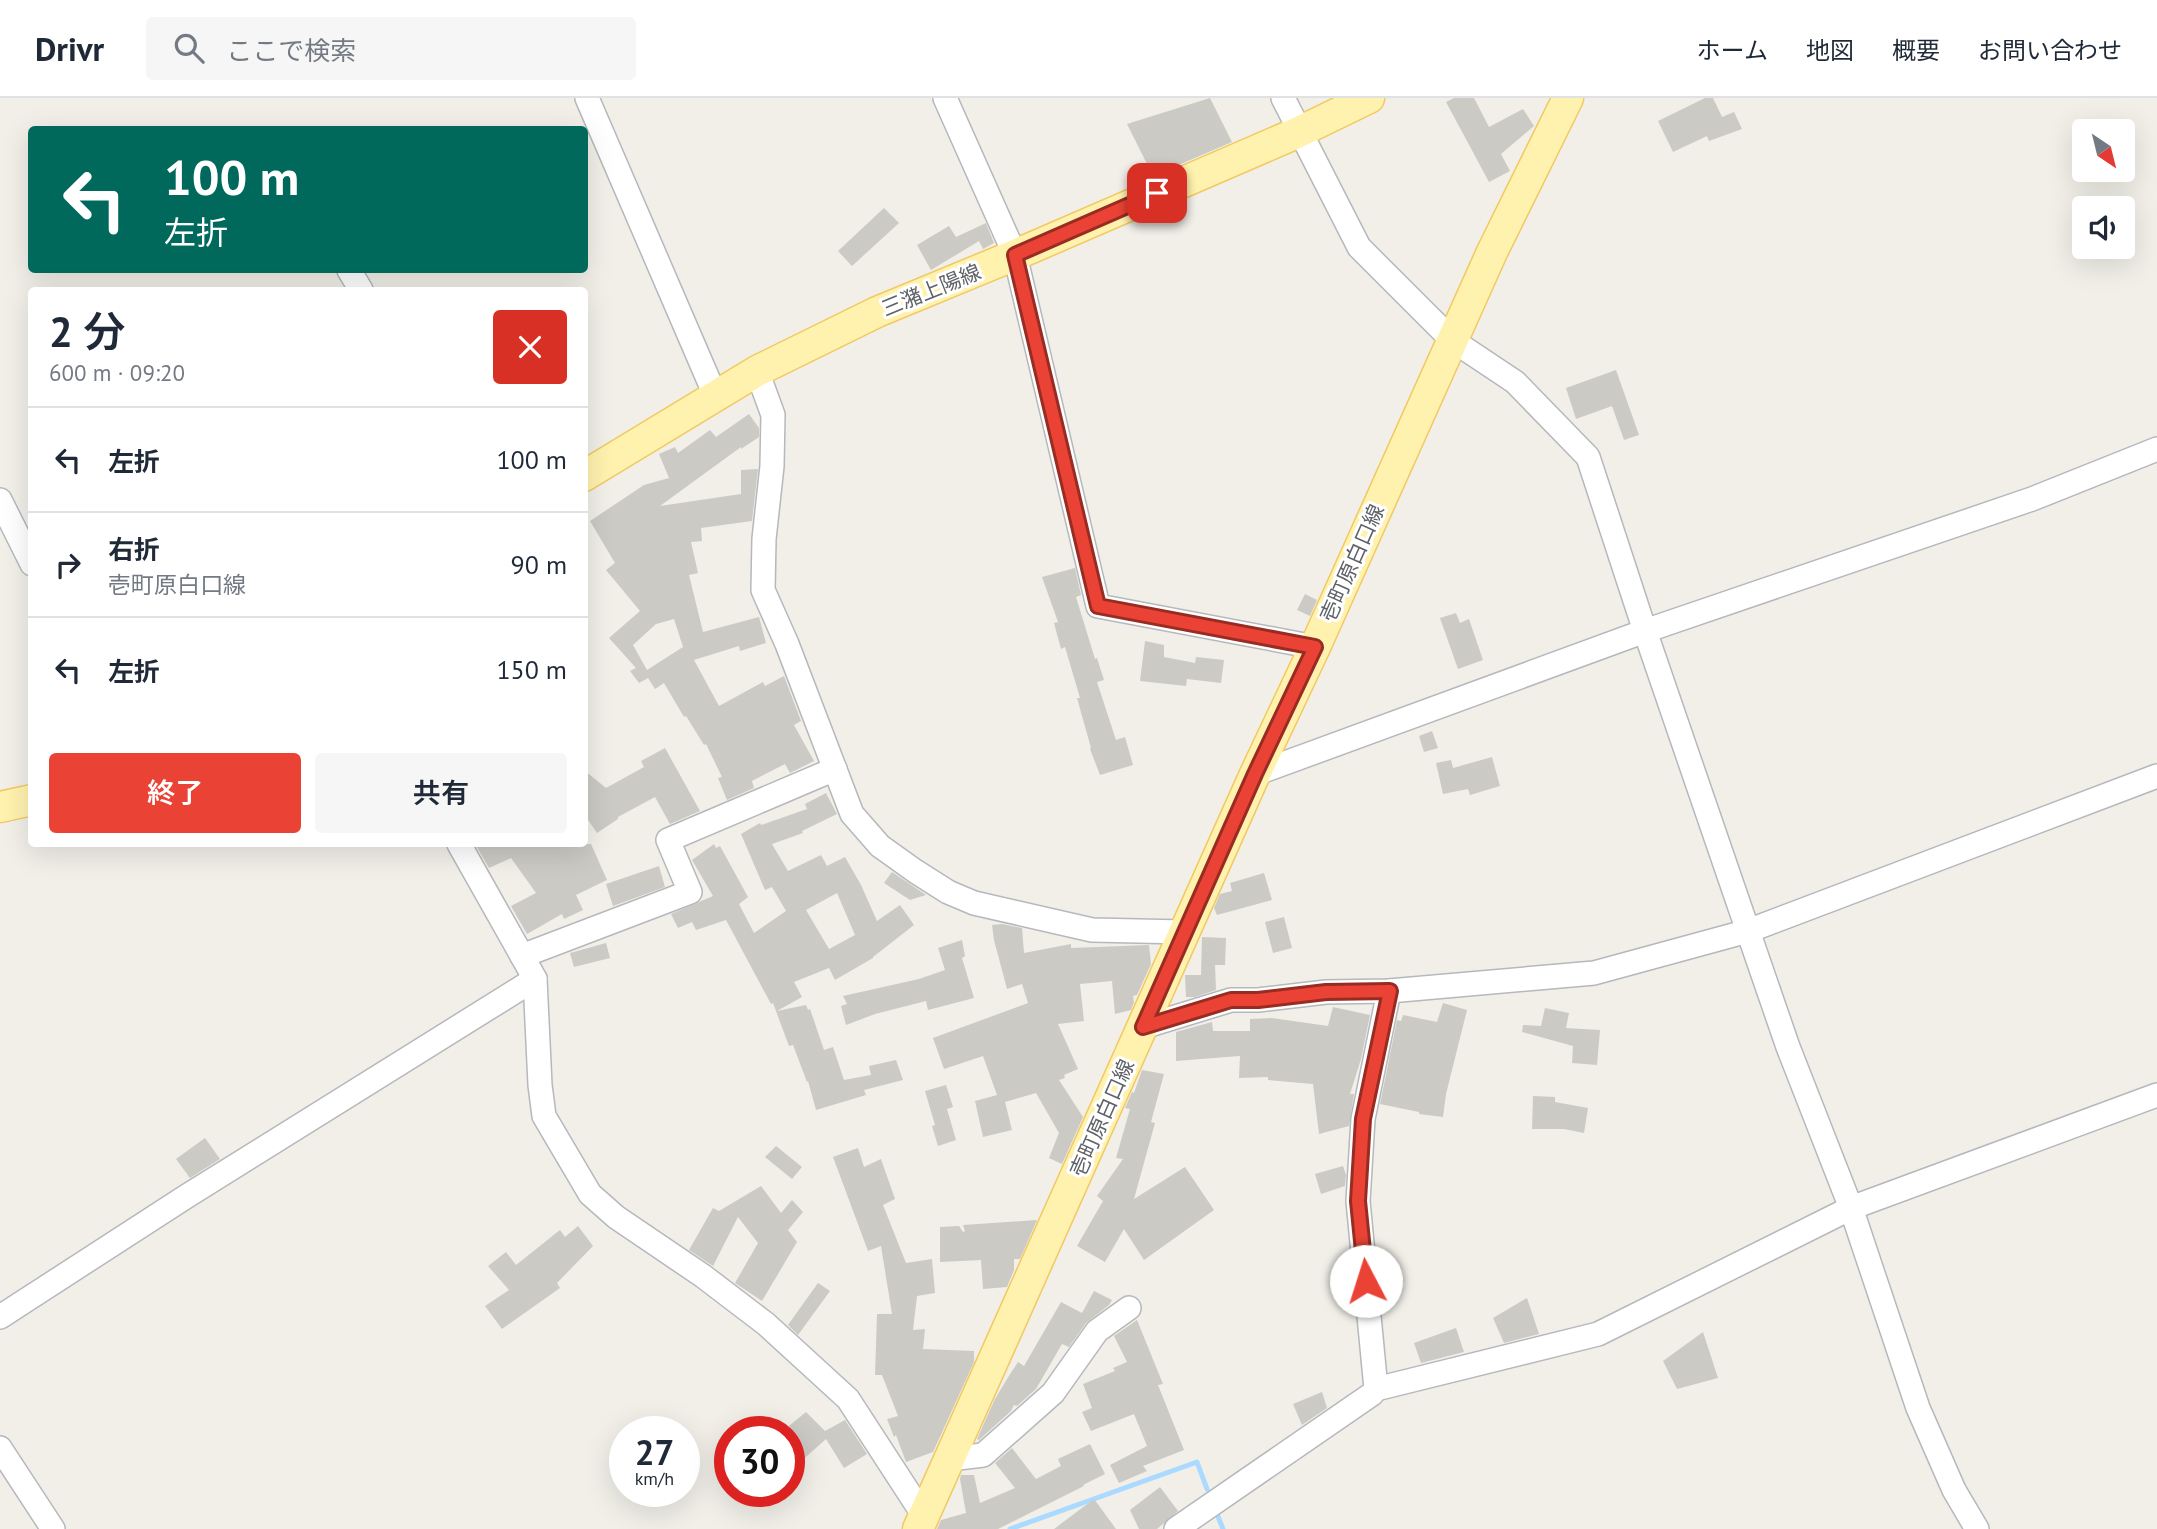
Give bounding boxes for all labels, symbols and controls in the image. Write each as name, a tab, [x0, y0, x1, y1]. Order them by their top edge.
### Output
search box	[146, 17, 636, 80]
text: Drivr	[35, 27, 104, 70]
icon: search	[170, 29, 208, 67]
text: ここで検索	[226, 34, 356, 67]
text: ホーム	[1697, 35, 1768, 66]
text: 地図	[1806, 35, 1854, 66]
text: 概要	[1892, 35, 1940, 66]
text: お問い合わせ	[1978, 35, 2122, 66]
north arrow	[2072, 119, 2135, 182]
map controls	[2072, 119, 2135, 259]
text: 100 m	[164, 145, 299, 209]
icon: left	[49, 154, 140, 245]
pin	[1127, 163, 1187, 223]
icon: arrive	[1138, 174, 1176, 212]
button: sound	[2072, 196, 2135, 259]
text: 左折	[164, 211, 228, 253]
street label: 三潴上陽線	[877, 258, 985, 322]
text: 2 分	[49, 304, 125, 359]
button: close	[493, 310, 567, 384]
text: 600 m · 09:20	[49, 358, 185, 387]
icon: left	[49, 441, 87, 479]
text: 100 m	[496, 443, 567, 476]
text: 左折	[108, 445, 160, 478]
street label: 壱町原白口線	[1314, 500, 1390, 626]
text: 右折	[108, 533, 160, 566]
icon: right	[49, 546, 87, 584]
text: 90 m	[511, 548, 567, 581]
text: 壱町原白口線	[108, 570, 246, 599]
icon: left	[49, 651, 87, 689]
text: 150 m	[496, 653, 567, 686]
text: 左折	[108, 655, 160, 688]
button: 終了	[49, 753, 301, 833]
button: 共有	[315, 753, 567, 833]
street label: 壱町原白口線	[1064, 1055, 1140, 1181]
position arrow	[1329, 1244, 1403, 1318]
speed limit sign: 30	[714, 1416, 805, 1507]
text: 27	[635, 1429, 674, 1475]
text: km/h	[635, 1467, 674, 1490]

